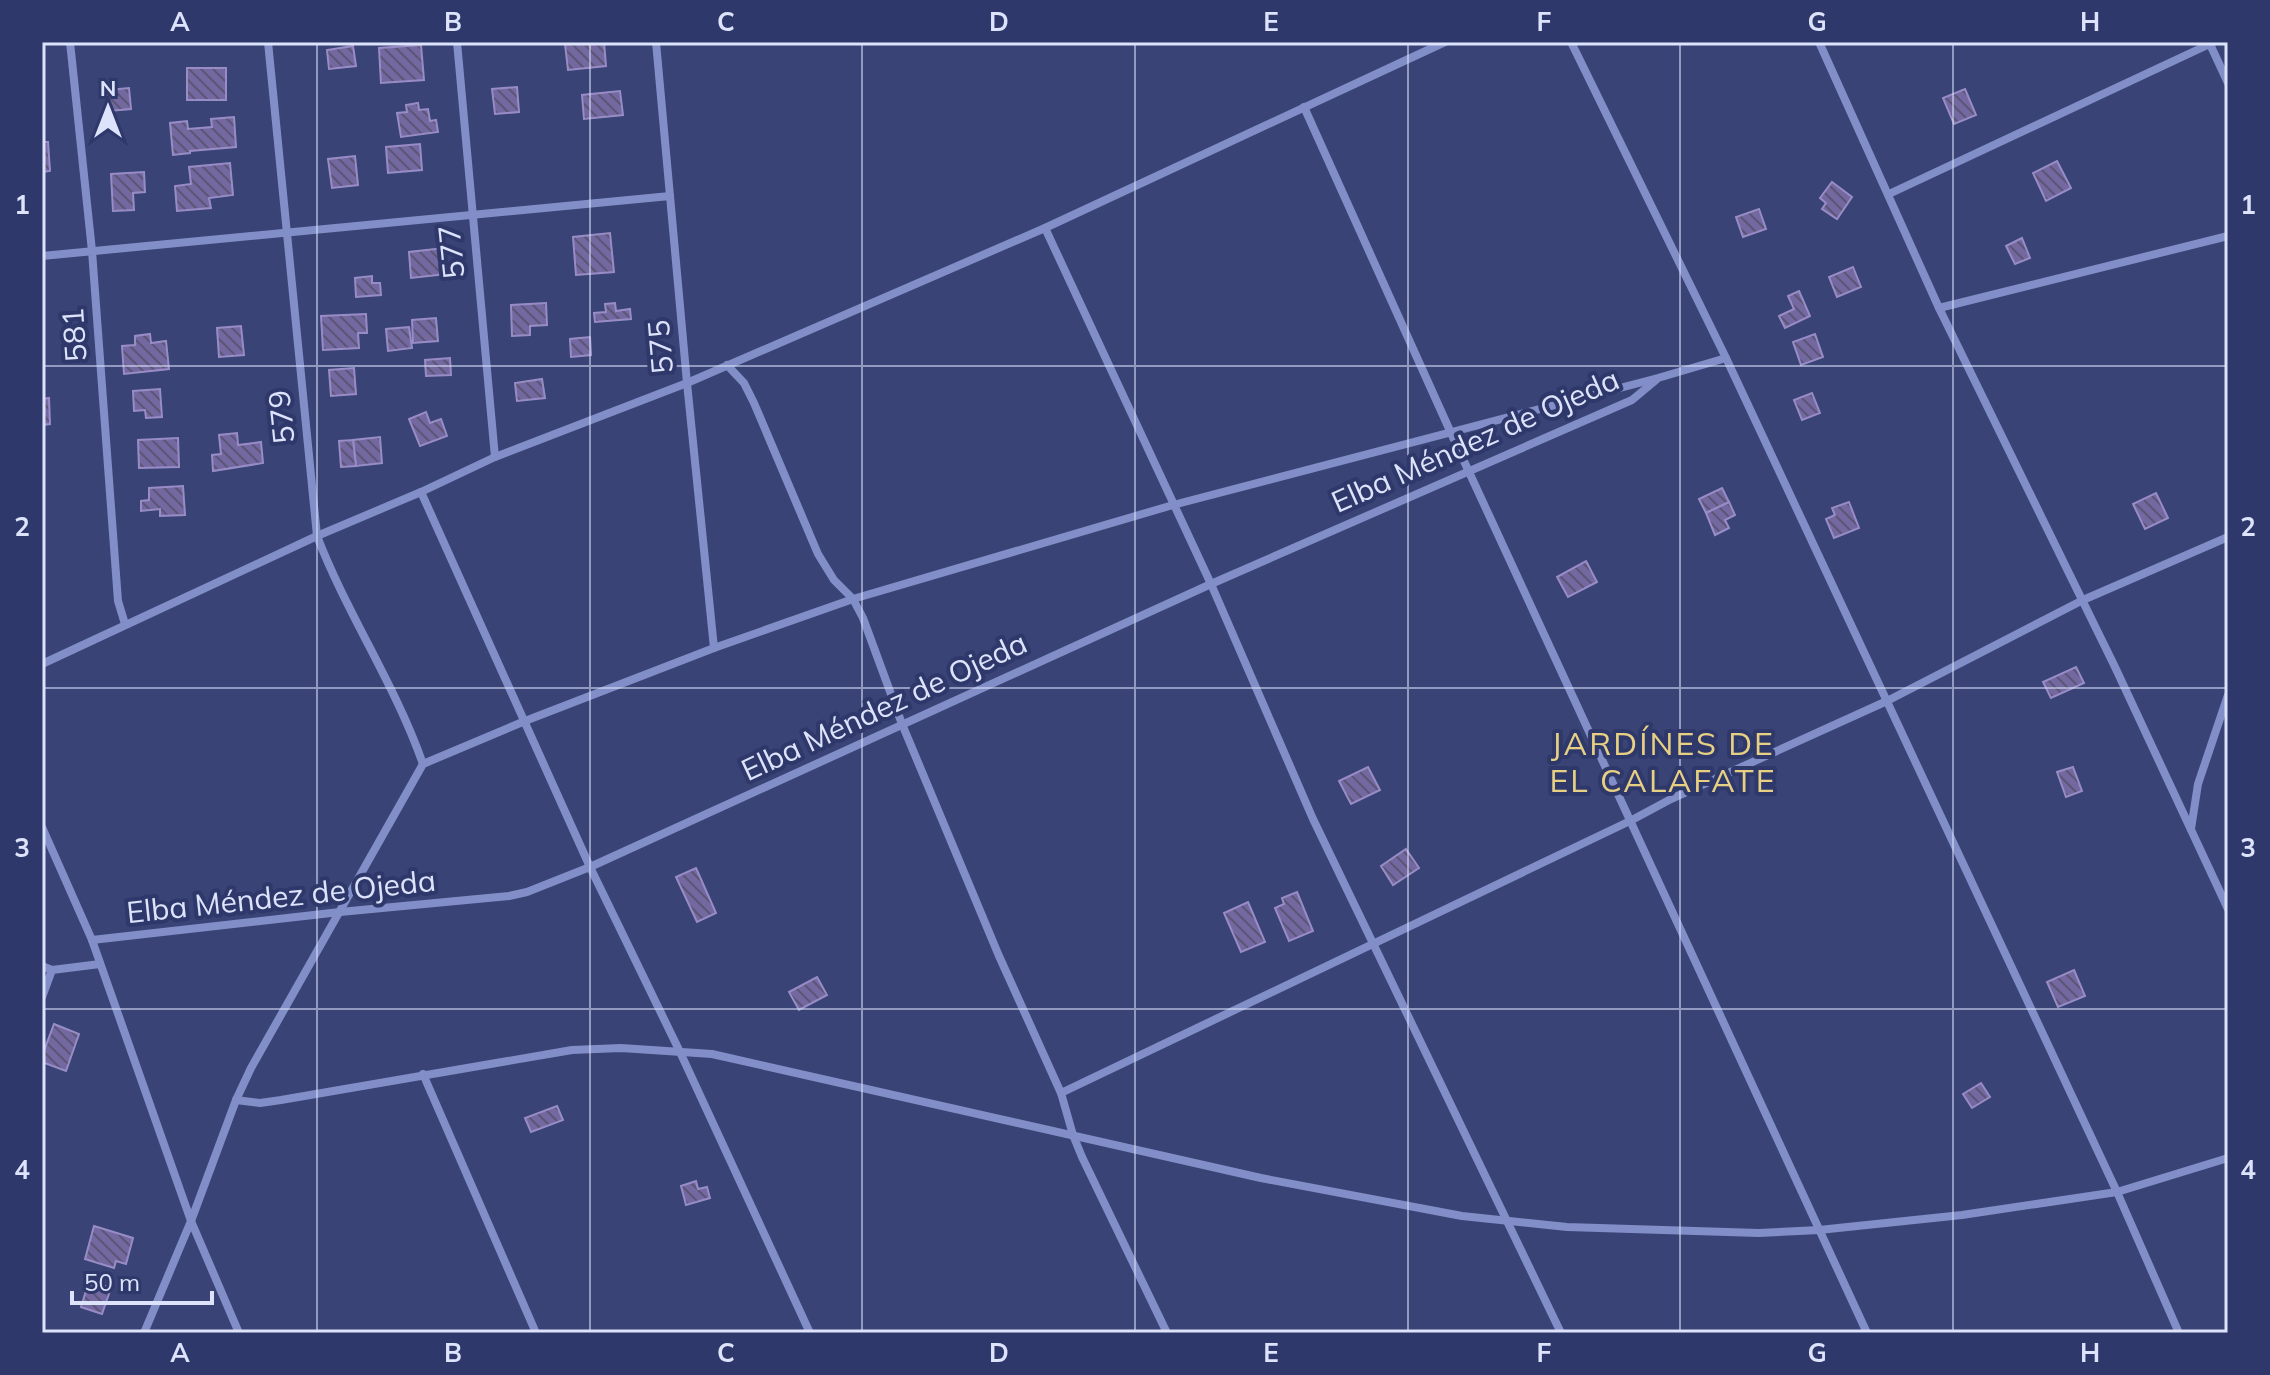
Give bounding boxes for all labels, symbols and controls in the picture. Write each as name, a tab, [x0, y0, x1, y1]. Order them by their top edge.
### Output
text: A	[170, 5, 190, 38]
text: B	[444, 5, 462, 38]
text: C	[717, 5, 735, 38]
text: D	[989, 5, 1009, 38]
text: E	[1263, 5, 1279, 38]
text: F	[1537, 5, 1552, 38]
text: G	[1807, 5, 1827, 38]
text: H	[2080, 5, 2100, 38]
north arrow	[68, 68, 148, 148]
text: N	[100, 74, 116, 102]
text: 1	[14, 188, 30, 221]
text: 1	[2240, 188, 2256, 221]
street label: 577	[429, 223, 473, 281]
street label: 581	[53, 307, 95, 363]
street label: 575	[639, 318, 681, 376]
street label: Elba Méndez de Ojeda	[1325, 359, 1625, 521]
street label: 579	[259, 388, 303, 446]
text: 2	[14, 510, 30, 543]
text: 2	[2240, 510, 2256, 543]
street label: Elba Méndez de Ojeda	[735, 623, 1033, 789]
district label: JARDÍNES DE EL CALAFATE	[1549, 723, 1777, 800]
text: 3	[14, 831, 30, 864]
text: 3	[2240, 831, 2256, 864]
street label: Elba Méndez de Ojeda	[125, 861, 437, 931]
text: 4	[14, 1153, 30, 1186]
text: 4	[2240, 1153, 2256, 1186]
scale bar	[72, 1255, 212, 1305]
text: 50 m	[84, 1267, 140, 1297]
text: A	[170, 1336, 190, 1369]
text: B	[444, 1336, 462, 1369]
text: C	[717, 1336, 735, 1369]
text: D	[989, 1336, 1009, 1369]
text: E	[1263, 1336, 1279, 1369]
text: F	[1537, 1336, 1552, 1369]
text: G	[1807, 1336, 1827, 1369]
text: H	[2080, 1336, 2100, 1369]

